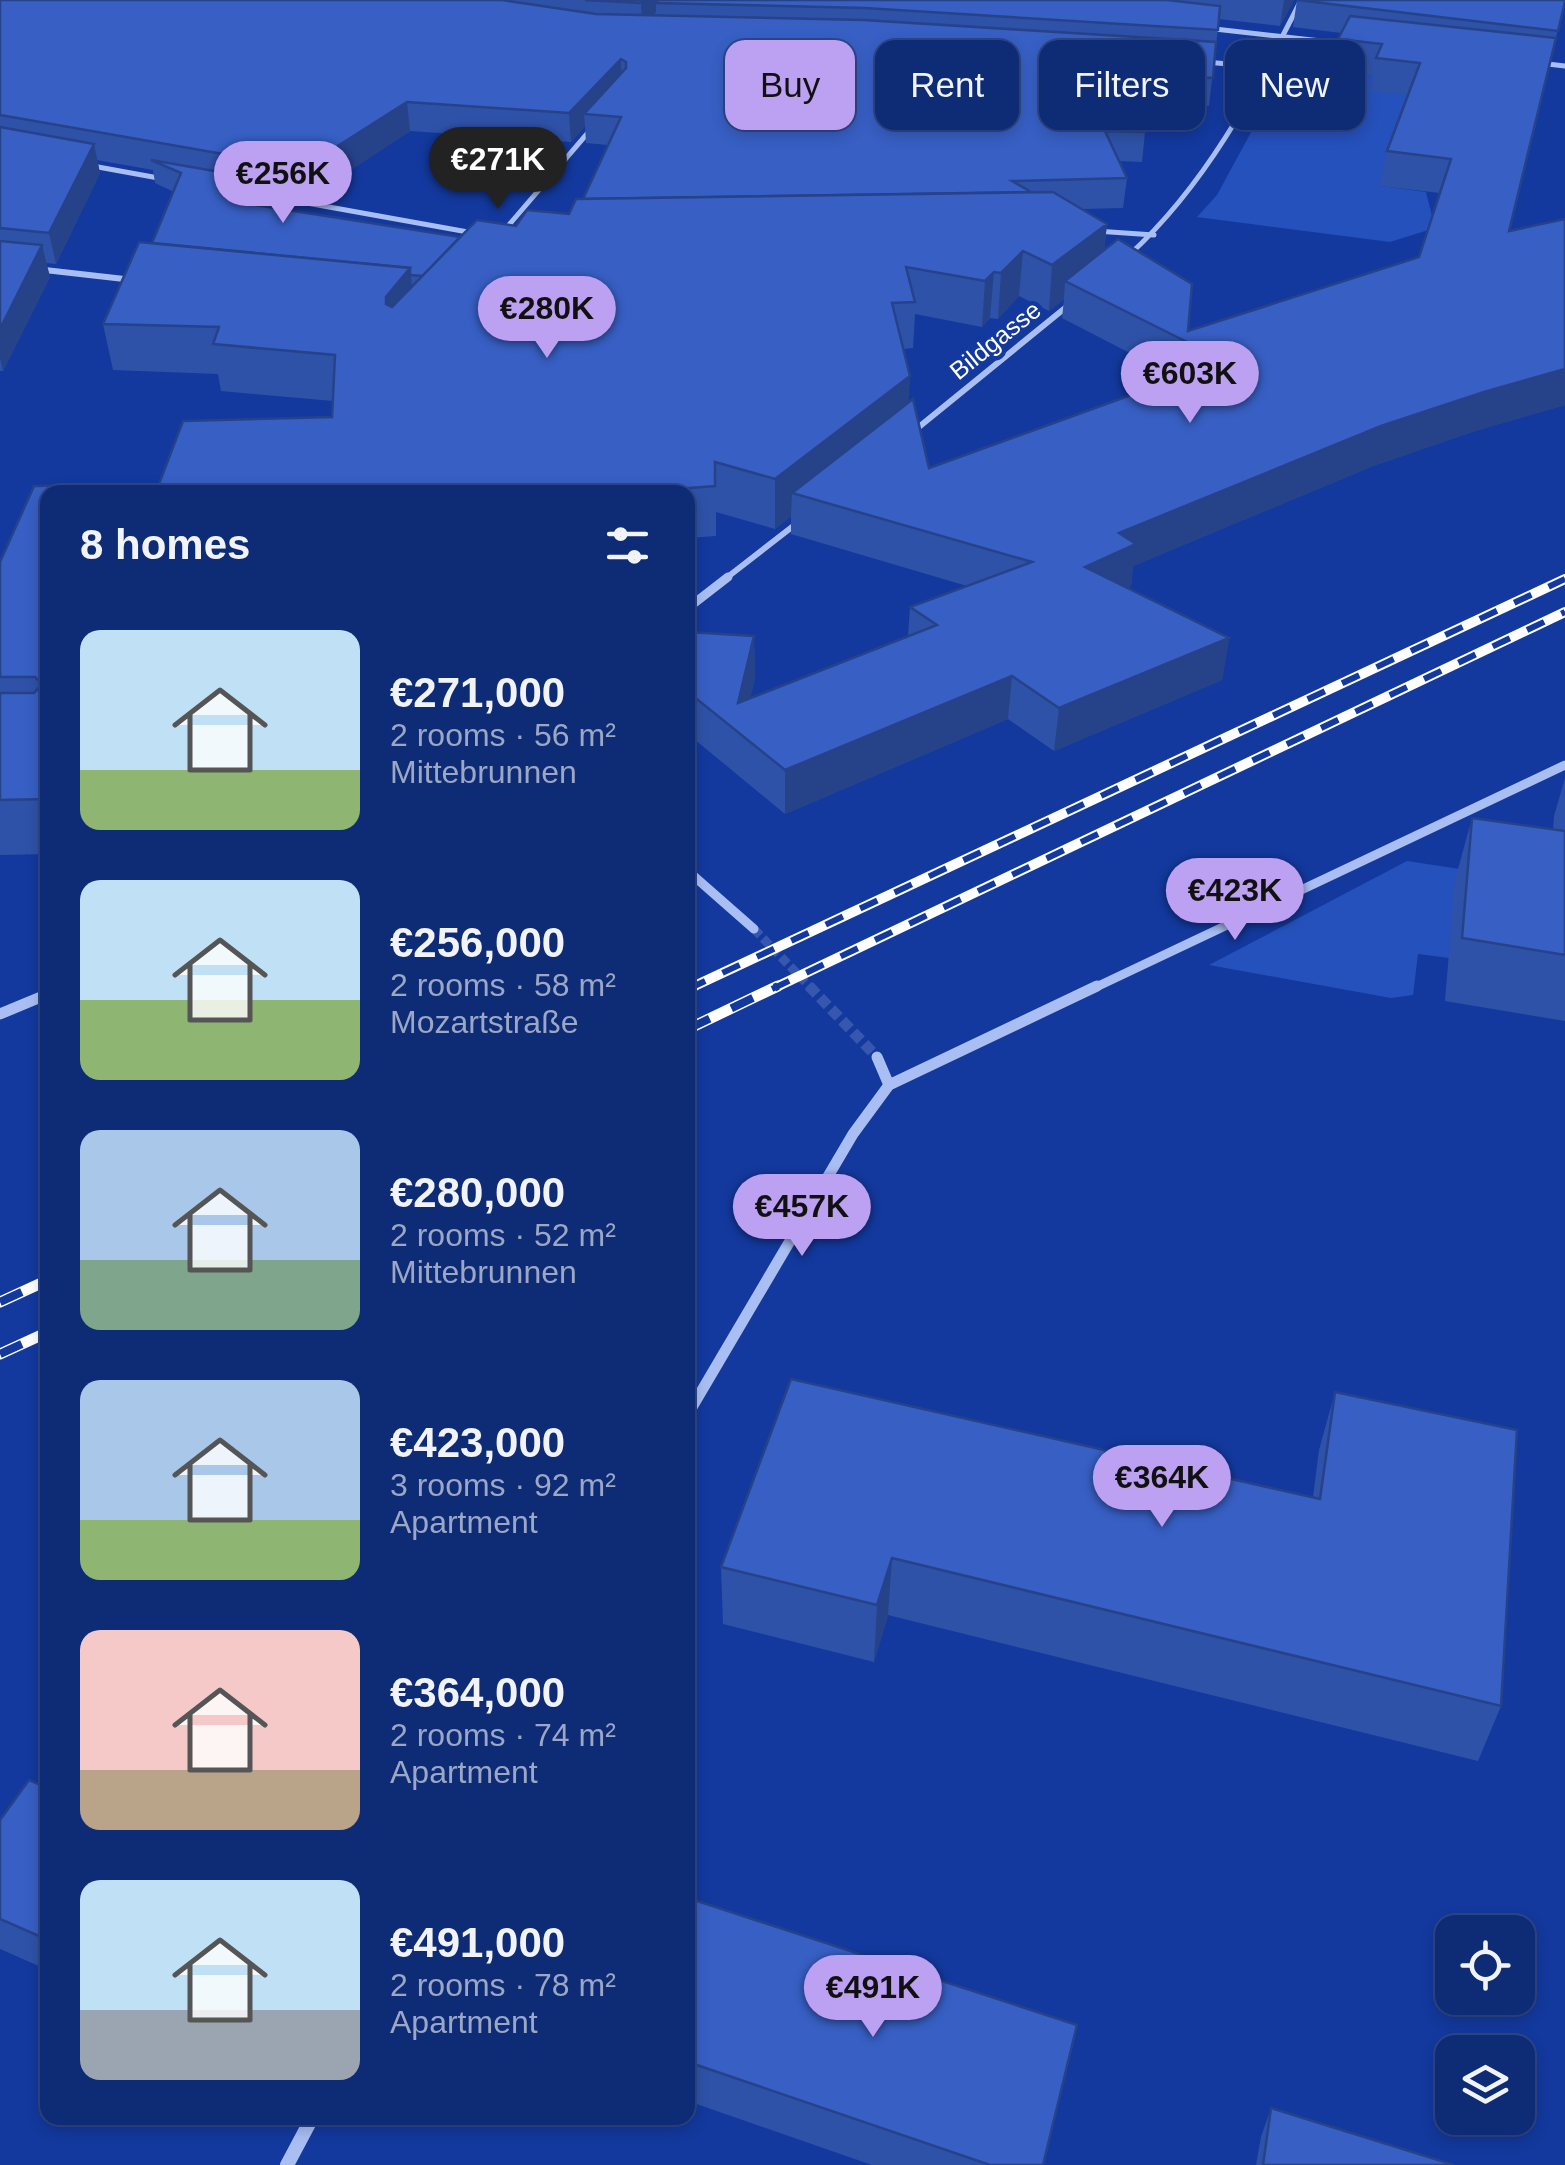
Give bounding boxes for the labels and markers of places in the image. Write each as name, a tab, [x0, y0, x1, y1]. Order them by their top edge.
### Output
pin: €271K	[428, 127, 568, 212]
pin: €256K	[213, 141, 353, 226]
pin: €280K	[477, 276, 617, 361]
pin: €603K	[1120, 341, 1260, 426]
pin: €423K	[1165, 858, 1305, 943]
pin: €457K	[732, 1174, 872, 1259]
pin: €364K	[1092, 1445, 1232, 1530]
pin: €491K	[803, 1955, 943, 2040]

